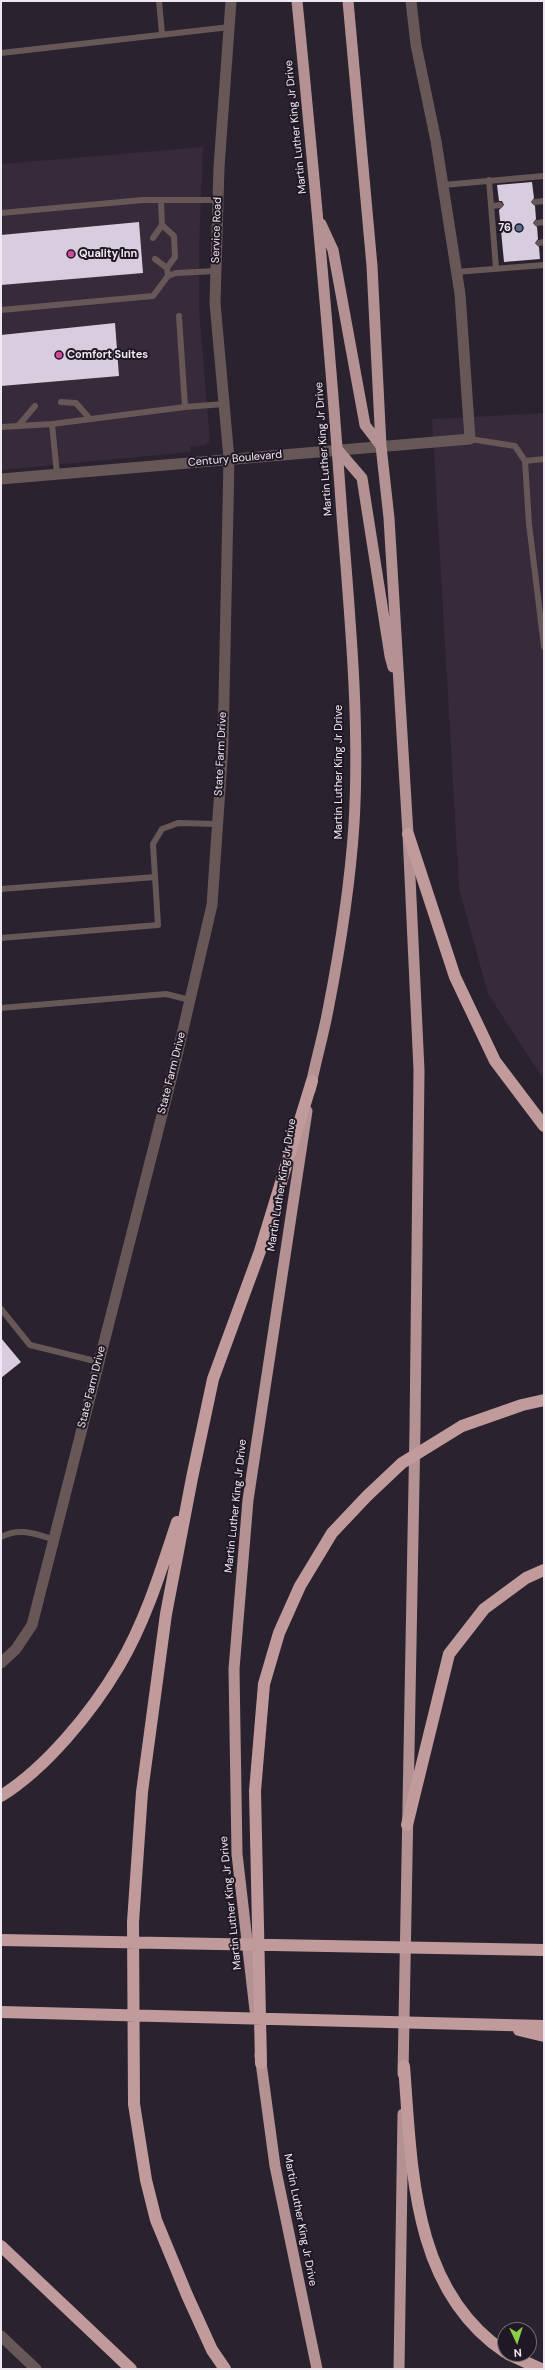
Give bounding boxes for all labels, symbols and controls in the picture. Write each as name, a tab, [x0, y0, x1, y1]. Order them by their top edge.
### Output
street label: Martin Luther King Jr Drive	[282, 59, 310, 195]
street label: Service Road	[209, 197, 225, 263]
place label: 76	[498, 221, 511, 235]
marker: 76	[514, 223, 524, 233]
place label: Quality Inn	[79, 247, 137, 261]
marker: Quality Inn	[66, 249, 76, 259]
place label: Comfort Suites	[67, 348, 148, 362]
marker: Comfort Suites	[54, 350, 64, 360]
street label: Martin Luther King Jr Drive	[313, 381, 335, 517]
street label: Century Boulevard	[187, 448, 283, 470]
street label: Martin Luther King Jr Drive	[332, 705, 346, 839]
street label: State Farm Drive	[212, 712, 230, 796]
street label: State Farm Drive	[155, 1031, 189, 1115]
street label: Martin Luther King Jr Drive	[265, 1118, 299, 1252]
street label: State Farm Drive	[75, 1345, 109, 1429]
street label: Martin Luther King Jr Drive	[222, 1438, 250, 1574]
street label: Martin Luther King Jr Drive	[217, 1835, 245, 1971]
street label: Martin Luther King Jr Drive	[281, 2153, 319, 2287]
north arrow	[497, 2322, 537, 2362]
text: N	[513, 2346, 522, 2360]

